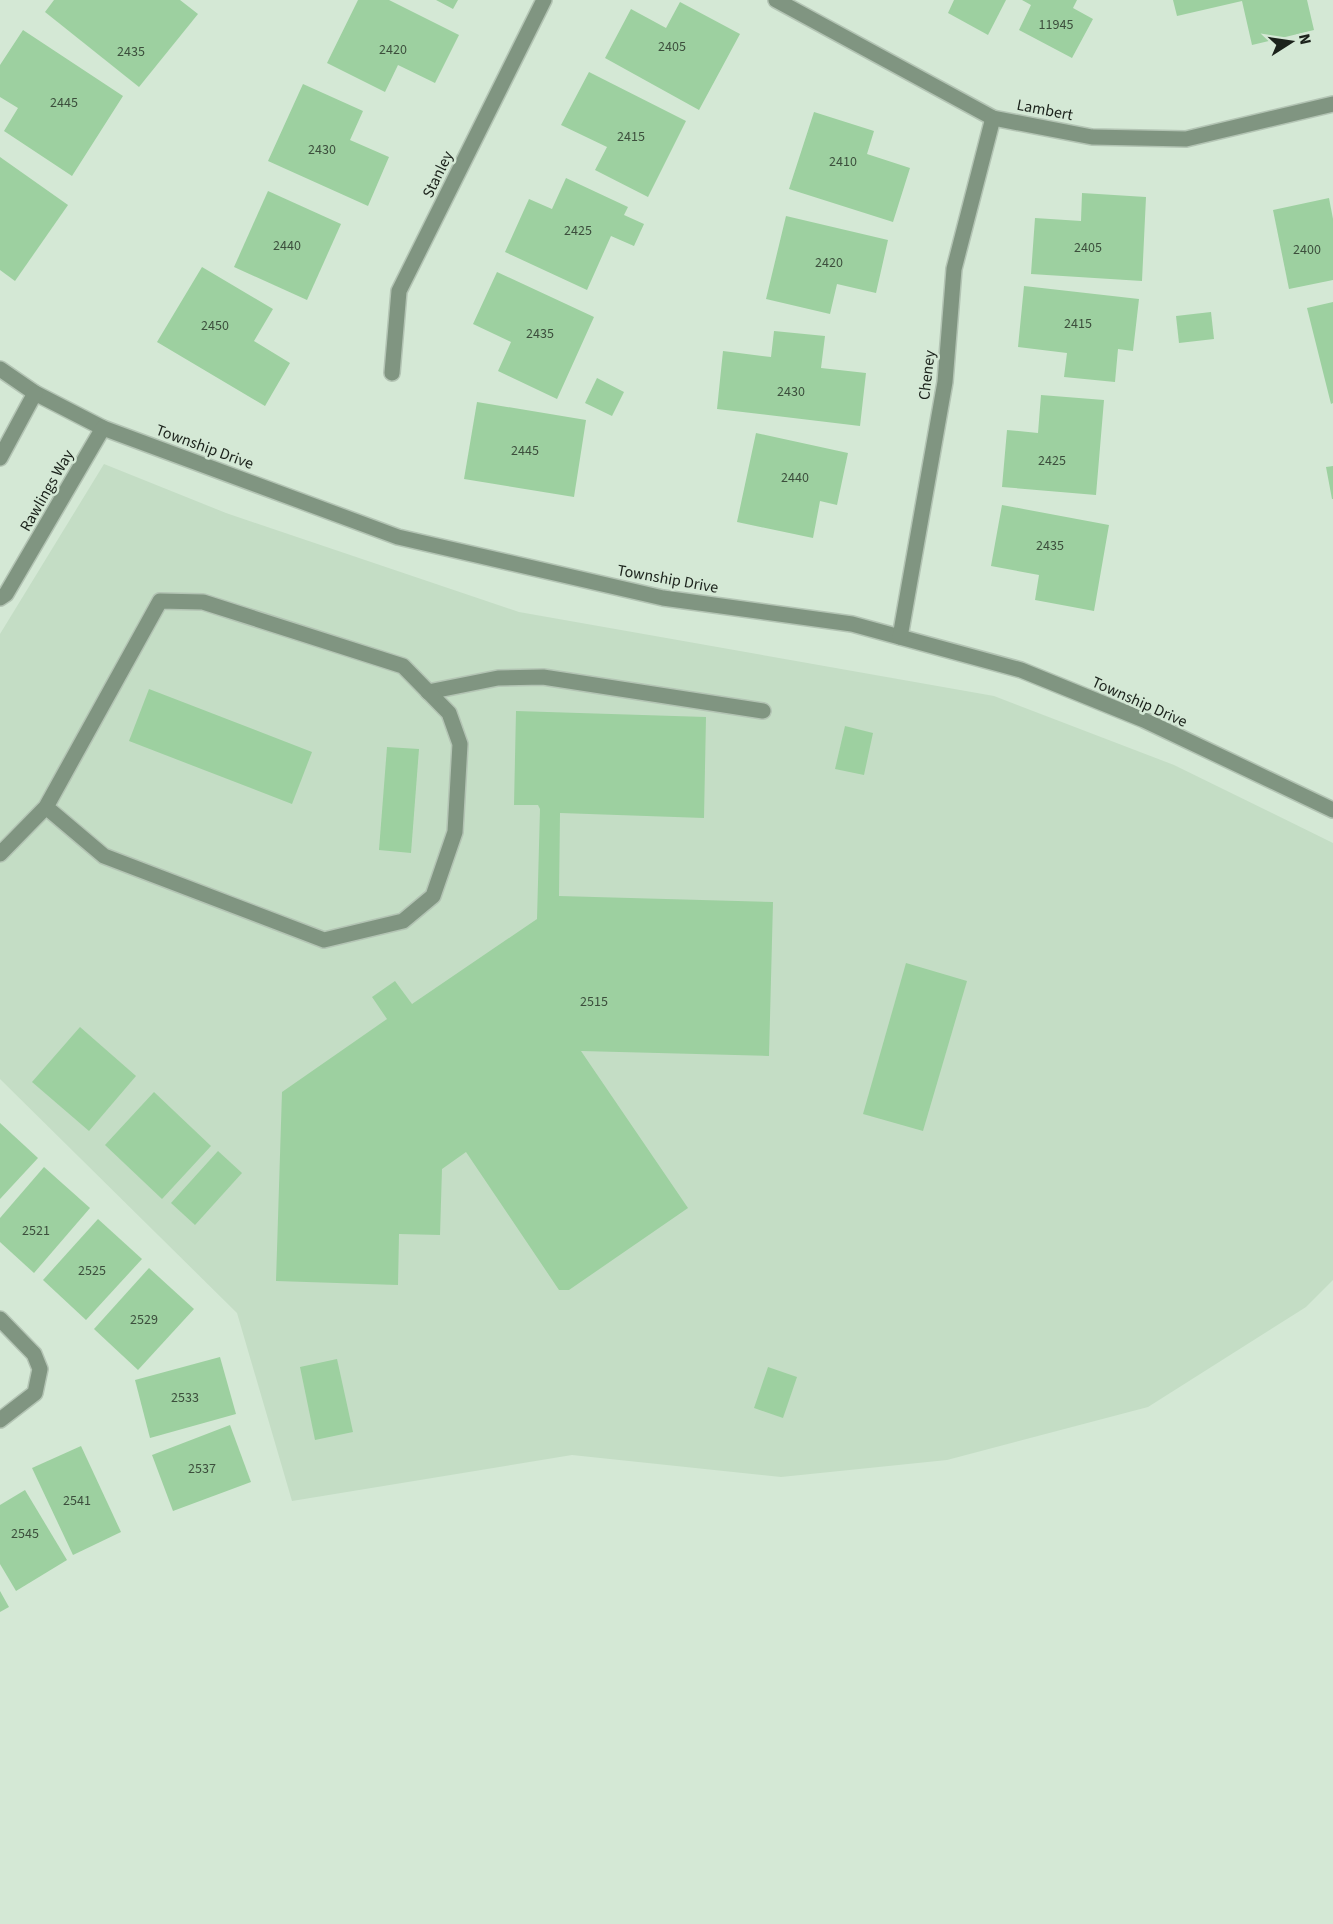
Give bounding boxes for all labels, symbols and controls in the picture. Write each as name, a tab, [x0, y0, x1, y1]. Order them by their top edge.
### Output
north arrow	[1261, 12, 1321, 72]
house number: 11945	[1039, 15, 1073, 35]
text: N	[1293, 32, 1317, 47]
house number: 2405	[658, 37, 686, 57]
house number: 2420	[379, 40, 407, 60]
house number: 2435	[117, 42, 145, 62]
house number: 2445	[50, 93, 78, 113]
street label: Lambert	[1015, 94, 1075, 126]
house number: 2415	[617, 127, 645, 147]
house number: 2430	[308, 140, 336, 160]
street label: Stanley	[417, 147, 459, 202]
house number: 2410	[829, 152, 857, 172]
house number: 2425	[564, 221, 592, 241]
house number: 2440	[273, 236, 301, 256]
house number: 2405	[1074, 238, 1102, 258]
house number: 2400	[1293, 240, 1321, 260]
house number: 2420	[815, 253, 843, 273]
house number: 2415	[1064, 314, 1092, 334]
house number: 2450	[201, 316, 229, 336]
house number: 2435	[526, 324, 554, 344]
street label: Cheney	[913, 348, 941, 401]
house number: 2430	[777, 382, 805, 402]
street label: Township Drive	[153, 419, 257, 475]
house number: 2445	[511, 441, 539, 461]
street label: Rawlings Way	[15, 445, 79, 535]
house number: 2425	[1038, 451, 1066, 471]
house number: 2440	[781, 468, 809, 488]
house number: 2435	[1036, 536, 1064, 556]
street label: Township Drive	[615, 559, 720, 599]
street label: Township Drive	[1088, 671, 1191, 733]
house number: 2515	[580, 992, 608, 1012]
house number: 2521	[22, 1221, 50, 1241]
house number: 2525	[78, 1261, 106, 1281]
house number: 2529	[130, 1310, 158, 1330]
house number: 2533	[171, 1388, 199, 1408]
house number: 2537	[188, 1459, 216, 1479]
house number: 2541	[63, 1491, 91, 1511]
house number: 2545	[11, 1524, 39, 1544]

